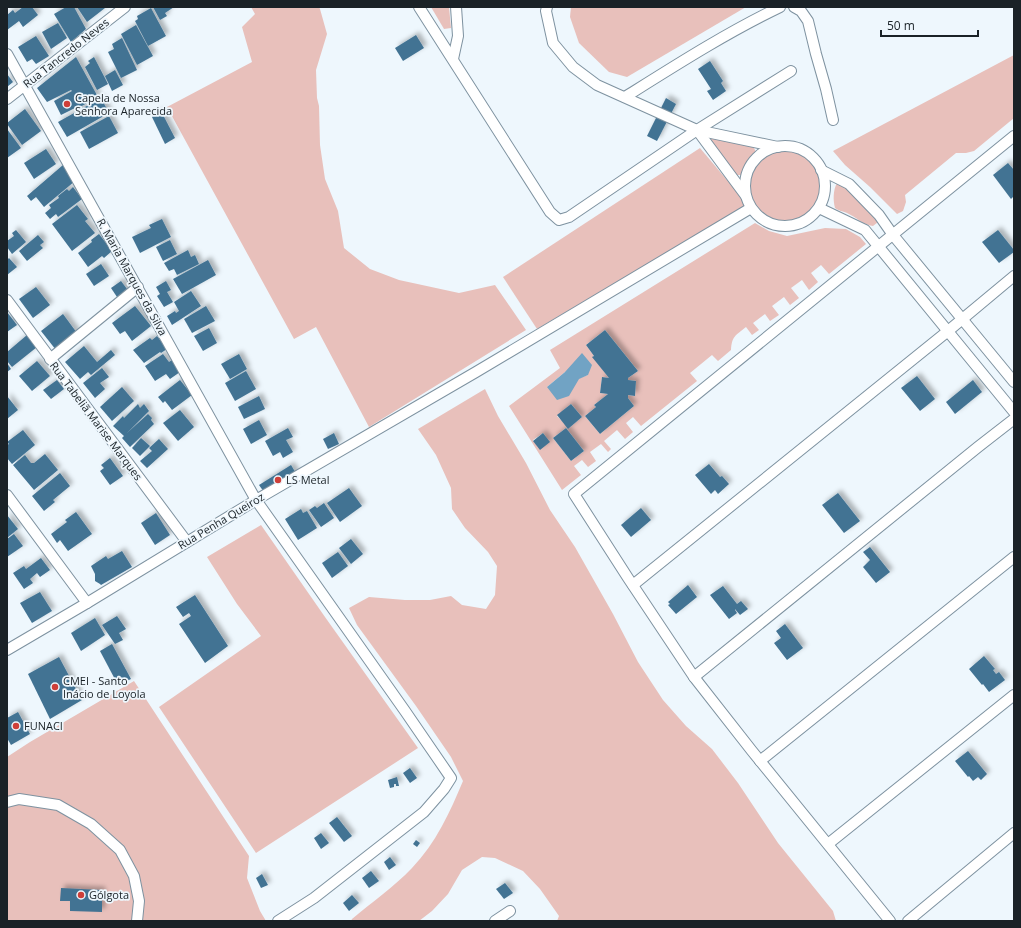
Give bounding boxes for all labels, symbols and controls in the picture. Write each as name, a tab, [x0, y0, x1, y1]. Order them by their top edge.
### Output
scale bar	[881, 12, 978, 38]
street label: Rua Tancredo Neves	[20, 14, 112, 91]
text: 50 m	[887, 17, 915, 34]
place label: Capela de Nossa Senhora Aparecida	[75, 90, 172, 118]
marker: Capela de Nossa Senhora Aparecida	[62, 99, 72, 109]
street label: R. Maria Marques da Silva	[94, 215, 171, 338]
street label: Rua Tabeliã Marise Marques	[47, 358, 146, 483]
place label: LS Metal	[286, 472, 330, 487]
marker: LS Metal	[273, 475, 283, 485]
street label: Rua Penha Queiroz	[175, 489, 267, 552]
place label: CMEI - Santo Inácio de Loyola	[63, 673, 146, 701]
marker: CMEI - Santo Inácio de Loyola	[50, 682, 60, 692]
place label: FUNACI	[24, 718, 63, 733]
marker: FUNACI	[11, 721, 21, 731]
place label: Gólgota	[89, 887, 129, 902]
marker: Gólgota	[76, 890, 86, 900]

